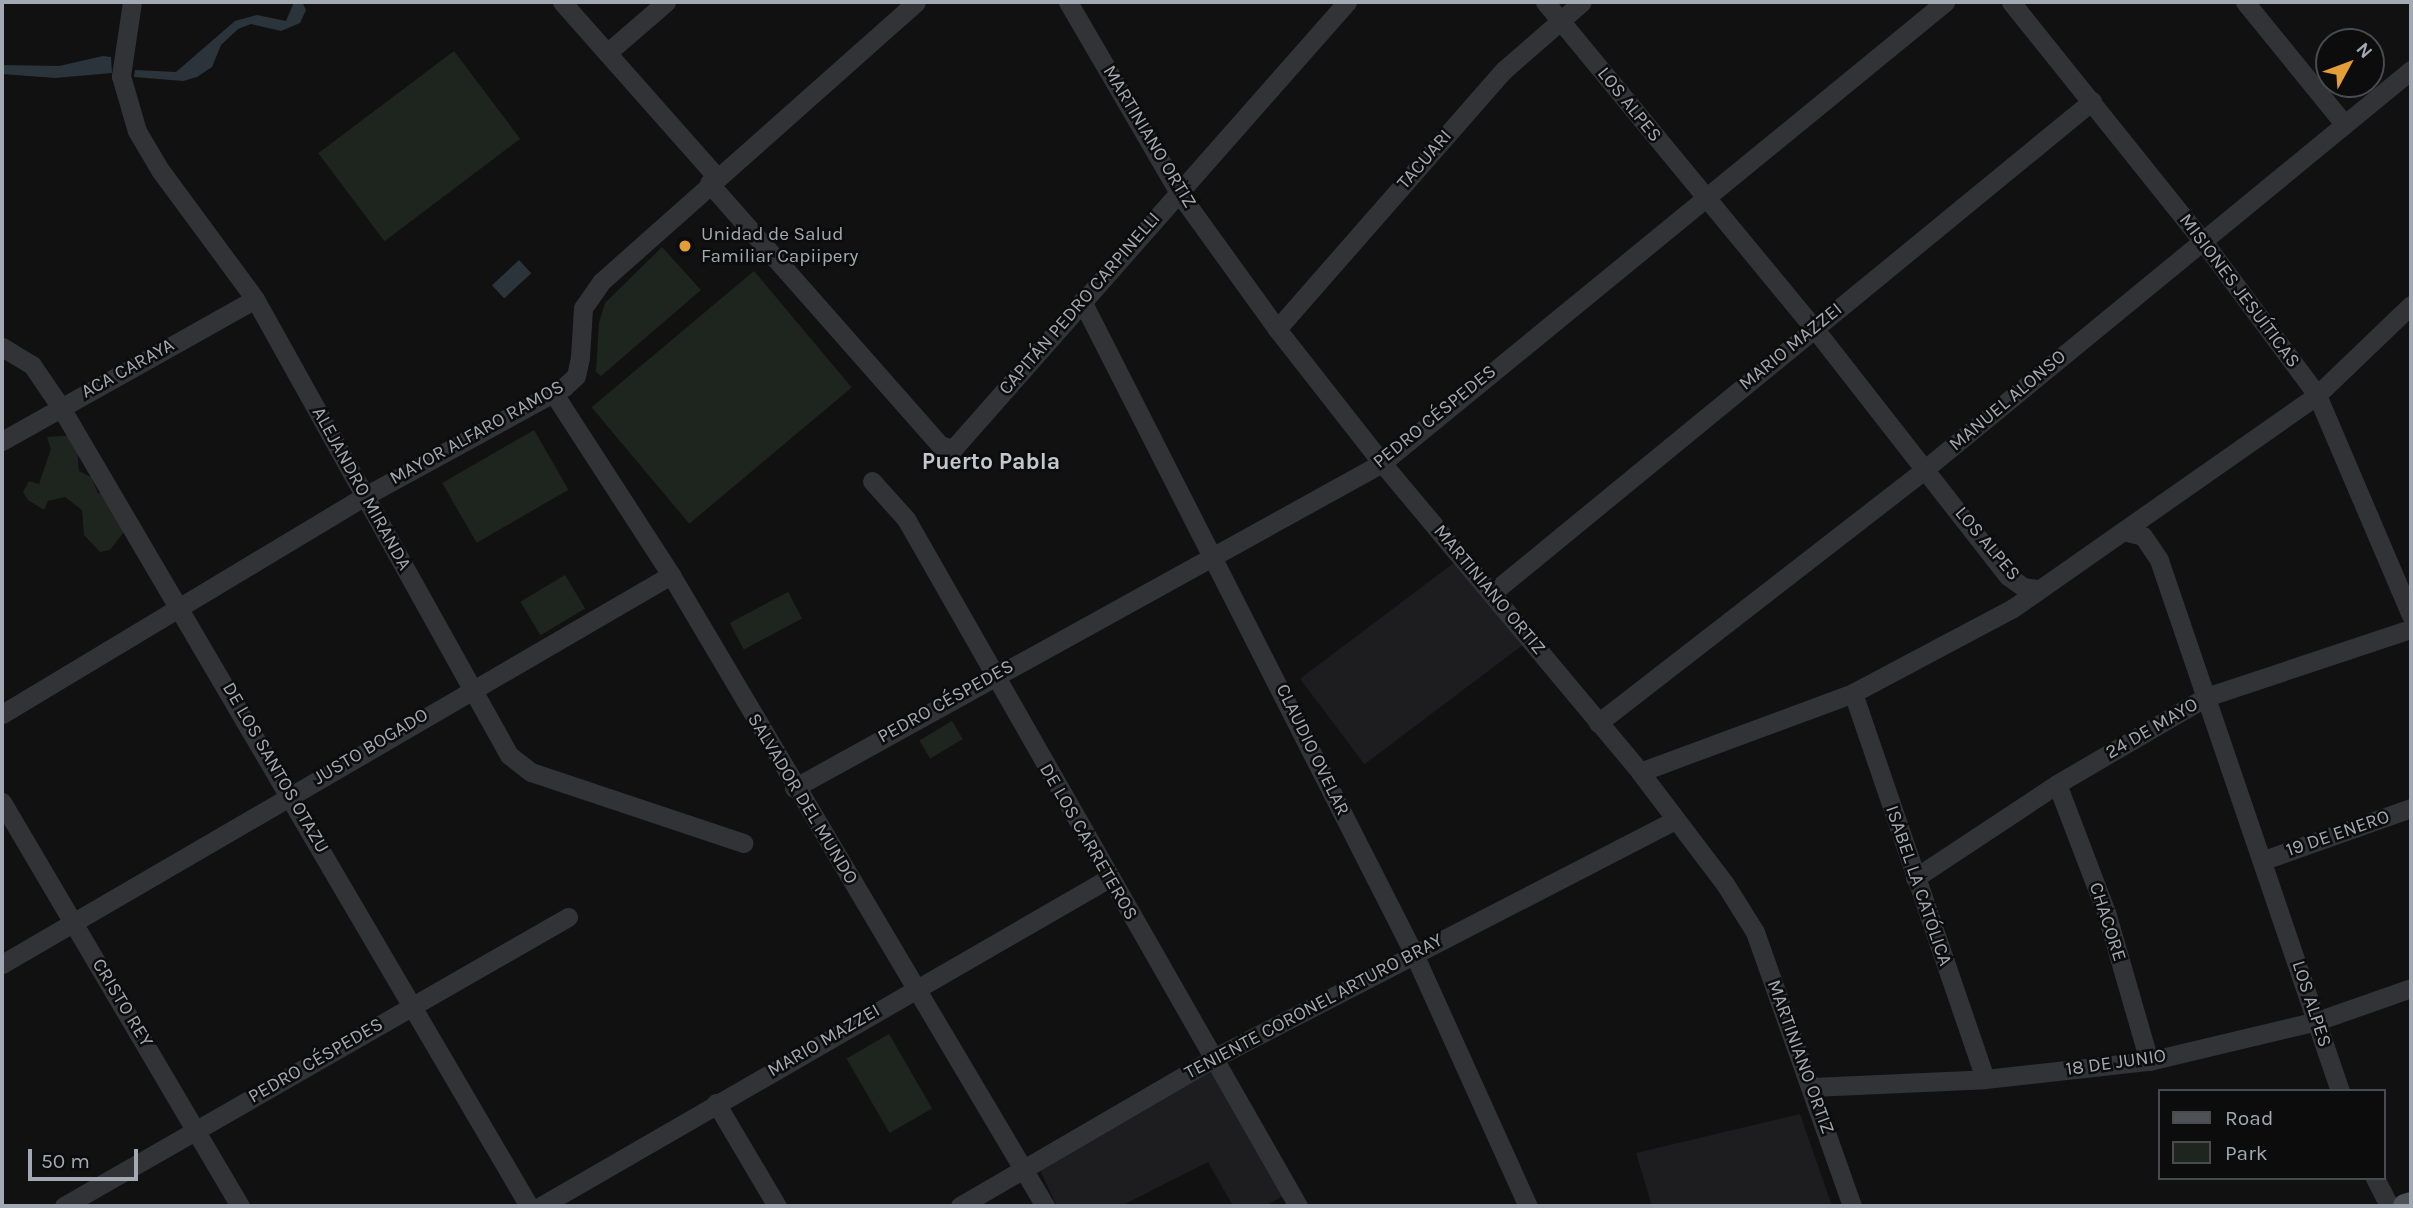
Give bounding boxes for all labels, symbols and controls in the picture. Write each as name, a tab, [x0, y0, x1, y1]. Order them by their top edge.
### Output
north arrow	[2315, 28, 2385, 98]
text: N	[2352, 38, 2377, 63]
street label: MARTINIANO ORTIZ	[1097, 62, 1201, 212]
street label: LOS ALPES	[1592, 63, 1666, 147]
street label: TACUARI	[1393, 126, 1457, 194]
street label: CAPITÁN PEDRO CARPINELLI	[994, 208, 1166, 400]
street label: MISIONES JESUÍTICAS	[2174, 210, 2304, 372]
place label: Unidad de Salud Familiar Capiipery	[701, 224, 858, 268]
marker: Unidad de Salud Familiar Capiipery	[675, 236, 695, 256]
street label: MARIO MAZZEI	[1735, 298, 1847, 396]
street label: ACA CARAYA	[78, 334, 178, 404]
street label: MANUEL ALONSO	[1945, 346, 2071, 456]
street label: PEDRO CÉSPEDES	[1369, 360, 1501, 474]
street label: MAYOR ALFARO RAMOS	[386, 376, 568, 490]
street label: ALEJANDRO MIRANDA	[307, 403, 415, 575]
district label: Puerto Pabla	[922, 448, 1060, 476]
street label: LOS ALPES	[1949, 502, 2025, 586]
street label: MARTINIANO ORTIZ	[1428, 520, 1550, 660]
street label: PEDRO CÉSPEDES	[874, 655, 1018, 749]
street label: DE LOS SANTOS OTAZU	[217, 678, 333, 858]
street label: CLAUDIO OVELAR	[1270, 681, 1354, 819]
street label: 24 DE MAYO	[2102, 693, 2202, 765]
street label: JUSTO BOGADO	[309, 704, 433, 790]
street label: SALVADOR DEL MUNDO	[742, 709, 862, 889]
street label: DE LOS CARRETEROS	[1034, 760, 1142, 924]
street label: ISABEL LA CATÓLICA	[1880, 803, 1956, 969]
street label: 19 DE ENERO	[2283, 806, 2393, 862]
street label: CHACORE	[2084, 880, 2130, 964]
street label: TENIENTE CORONEL ARTURO BRAY	[1181, 929, 1447, 1085]
street label: CRISTO REY	[87, 955, 157, 1051]
street label: LOS ALPES	[2286, 958, 2336, 1050]
street label: MARTINIANO ORTIZ	[1762, 977, 1838, 1137]
street label: MARIO MAZZEI	[764, 1000, 884, 1082]
street label: PEDRO CÉSPEDES	[245, 1013, 387, 1109]
street label: 18 DE JUNIO	[2064, 1045, 2168, 1081]
legend	[2158, 1089, 2385, 1180]
text: Road	[2225, 1106, 2273, 1130]
scale bar	[32, 1134, 142, 1178]
text: Park	[2225, 1141, 2268, 1165]
text: 50 m	[41, 1149, 90, 1173]

